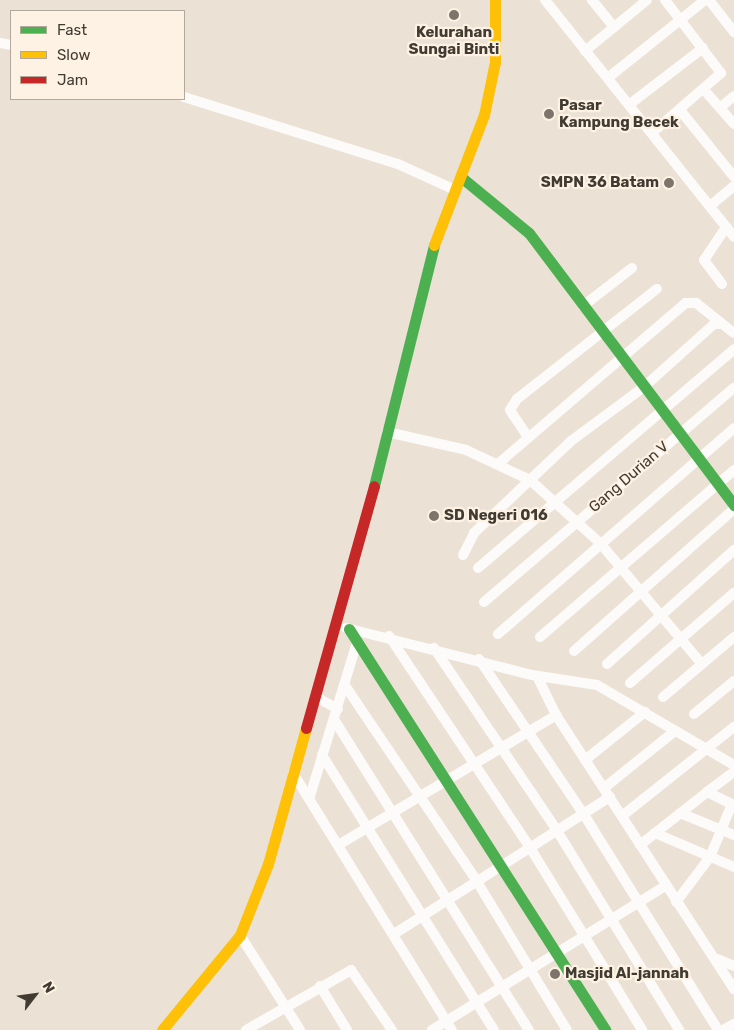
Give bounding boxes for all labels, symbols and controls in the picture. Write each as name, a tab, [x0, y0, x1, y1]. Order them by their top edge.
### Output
marker: Kelurahan Sungai Binti	[448, 9, 460, 21]
legend	[10, 10, 185, 100]
text: Fast	[57, 21, 87, 39]
place label: Kelurahan Sungai Binti	[409, 23, 499, 58]
text: Slow	[57, 46, 90, 64]
text: Jam	[57, 71, 88, 89]
place label: Pasar Kampung Becek	[559, 96, 679, 131]
marker: Pasar Kampung Becek	[543, 108, 555, 120]
place label: SMPN 36 Batam	[541, 174, 659, 192]
marker: SMPN 36 Batam	[663, 177, 675, 189]
street label: Gang Durian V	[585, 437, 673, 517]
place label: SD Negeri 016	[444, 507, 548, 525]
marker: SD Negeri 016	[428, 510, 440, 522]
place label: Masjid Al-jannah	[565, 965, 689, 983]
marker: Masjid Al-jannah	[549, 968, 561, 980]
north arrow	[10, 970, 60, 1020]
text: N	[39, 979, 58, 996]

